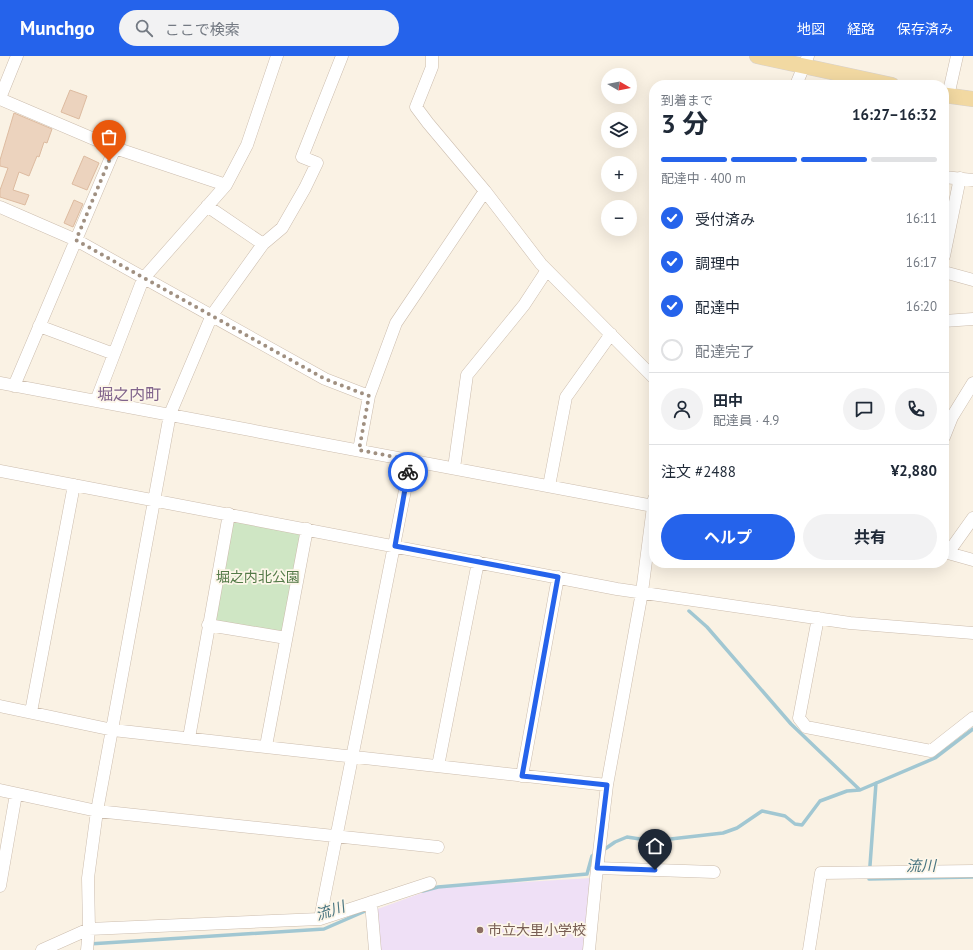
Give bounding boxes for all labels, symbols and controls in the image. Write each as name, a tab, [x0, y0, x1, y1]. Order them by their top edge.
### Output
search box	[119, 10, 399, 46]
text: Munchgo	[20, 16, 95, 40]
icon: search	[133, 17, 155, 39]
text: ここで検索	[165, 20, 240, 39]
text: 地図	[797, 20, 825, 38]
text: 経路	[847, 20, 875, 38]
text: 保存済み	[897, 20, 953, 38]
north arrow	[601, 68, 637, 104]
map controls	[601, 68, 637, 236]
text: 到着まで	[661, 92, 713, 109]
text: 16:27–16:32	[852, 105, 937, 124]
text: 3 分	[661, 107, 708, 140]
button: layers	[601, 112, 637, 148]
pin	[92, 120, 126, 161]
icon: bag	[98, 126, 120, 148]
button: +	[601, 156, 637, 192]
text: 配達中 · 400 m	[661, 170, 746, 187]
button: −	[601, 200, 637, 236]
icon: check	[661, 207, 683, 229]
text: 受付済み	[695, 210, 755, 229]
text: 16:11	[906, 210, 937, 227]
icon: check	[661, 251, 683, 273]
text: 調理中	[695, 254, 740, 273]
text: 16:17	[906, 254, 937, 271]
icon: check	[661, 295, 683, 317]
text: 配達中	[695, 298, 740, 317]
text: 16:20	[906, 298, 937, 315]
text: 配達完了	[695, 342, 755, 361]
district label: 堀之内町	[97, 384, 161, 404]
button: person	[661, 388, 703, 430]
button: chat	[843, 388, 885, 430]
button: phone	[895, 388, 937, 430]
text: 田中	[713, 391, 743, 410]
text: 配達員 · 4.9	[713, 412, 779, 429]
courier	[388, 452, 428, 492]
icon: bike	[397, 461, 419, 483]
text: ¥2,880	[891, 461, 937, 480]
text: 注文 #2488	[661, 462, 736, 481]
button: ヘルプ	[661, 514, 795, 560]
button: 共有	[803, 514, 937, 560]
park label: 堀之内北公園	[216, 568, 300, 586]
pin	[638, 829, 672, 870]
icon: home	[644, 835, 666, 857]
water label: 流川	[906, 856, 938, 875]
water label: 流川	[313, 896, 349, 924]
place label: 市立大里小学校	[488, 921, 586, 939]
marker: 市立大里小学校	[475, 925, 485, 935]

